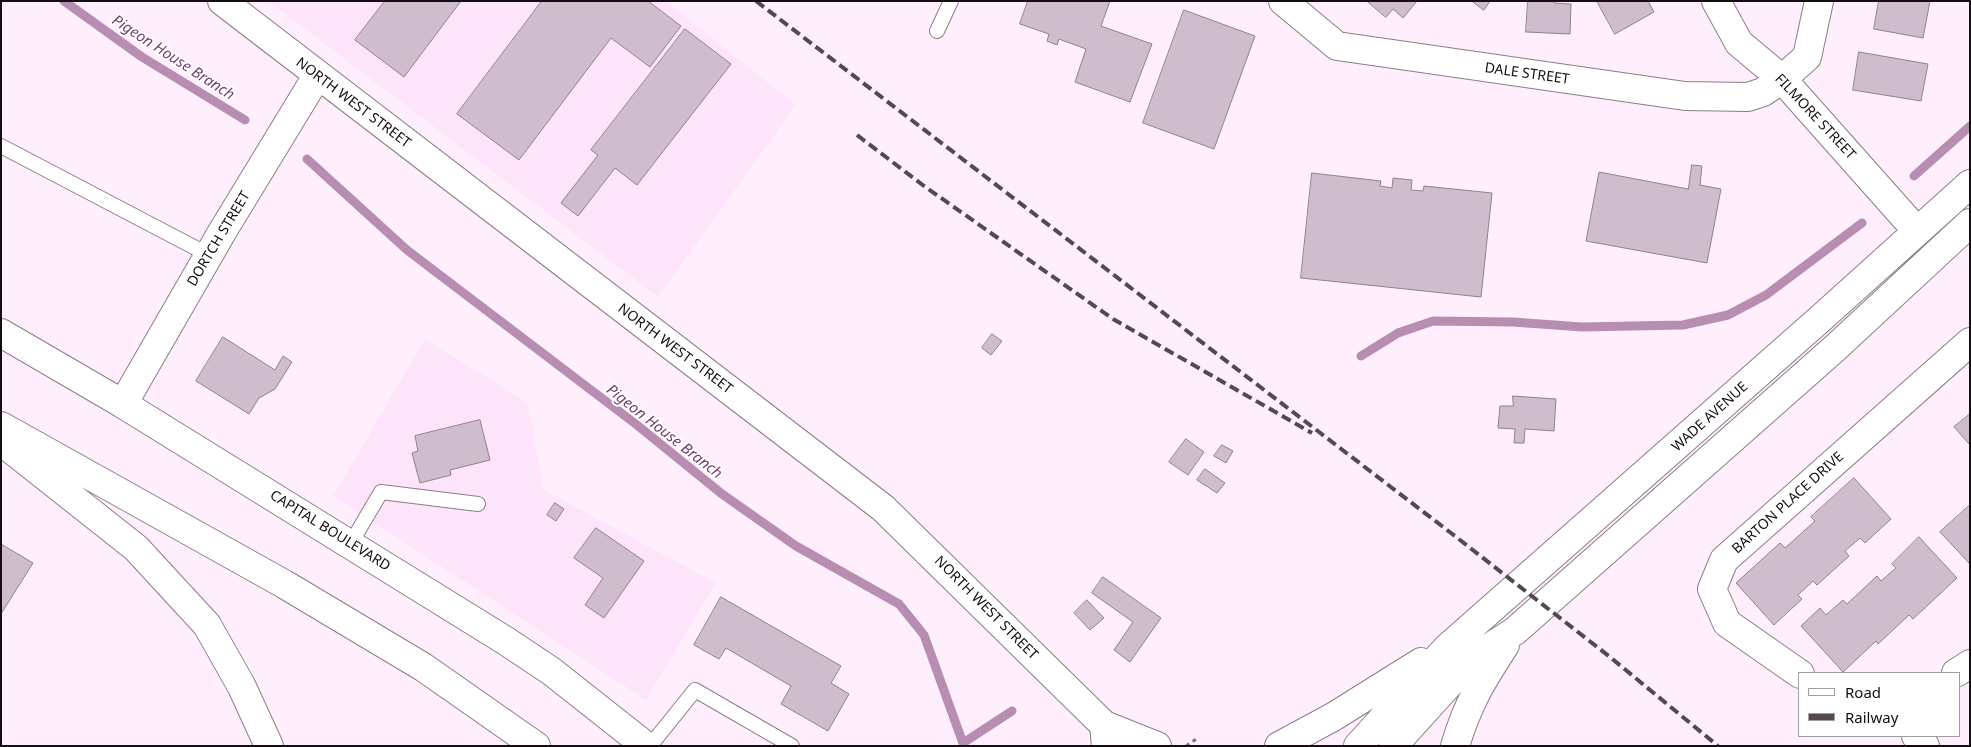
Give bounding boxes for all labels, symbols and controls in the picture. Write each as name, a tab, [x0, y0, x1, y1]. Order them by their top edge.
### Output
water label: Pigeon House Branch	[109, 12, 237, 104]
street label: NORTH WEST STREET	[292, 54, 414, 152]
street label: DALE STREET	[1484, 60, 1570, 88]
street label: FILMORE STREET	[1771, 71, 1859, 163]
street label: DORTCH STREET	[184, 188, 254, 290]
street label: NORTH WEST STREET	[614, 300, 736, 398]
street label: WADE AVENUE	[1669, 379, 1751, 455]
water label: Pigeon House Branch	[602, 381, 726, 483]
street label: BARTON PLACE DRIVE	[1729, 449, 1847, 557]
street label: CAPITAL BOULEVARD	[267, 487, 393, 575]
street label: NORTH WEST STREET	[931, 553, 1041, 663]
legend	[1798, 672, 1961, 737]
text: Road	[1845, 682, 1881, 702]
text: Railway	[1845, 707, 1898, 727]

